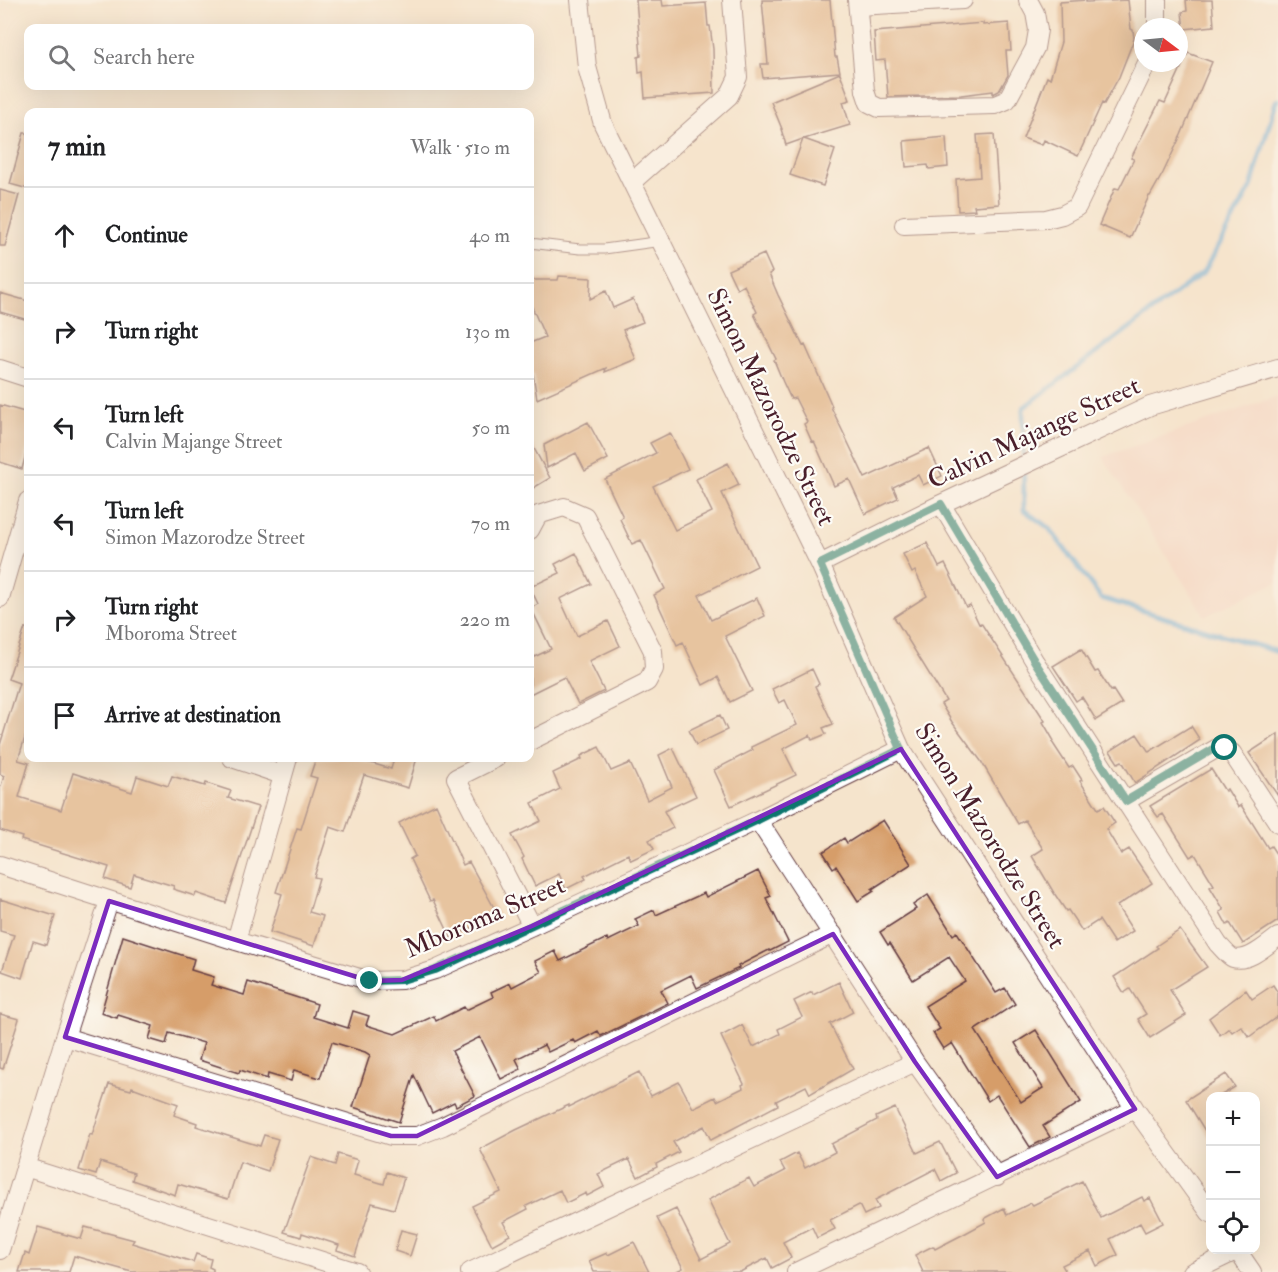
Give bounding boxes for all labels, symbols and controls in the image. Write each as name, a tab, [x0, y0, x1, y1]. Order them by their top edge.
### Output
north arrow	[1134, 18, 1188, 72]
search box	[24, 24, 534, 90]
icon: search	[45, 41, 78, 74]
text: Search here	[93, 43, 195, 71]
text: 7 min	[48, 131, 106, 163]
text: Walk · 510 m	[410, 135, 510, 160]
icon: ahead	[48, 219, 81, 252]
text: Continue	[105, 221, 188, 249]
text: 40 m	[469, 223, 510, 248]
street label: Simon Mazorodze Street	[700, 283, 842, 531]
icon: right	[48, 315, 81, 348]
text: Turn right	[105, 317, 198, 345]
text: 130 m	[465, 319, 510, 344]
street label: Calvin Majange Street	[923, 370, 1145, 496]
text: Turn left	[105, 401, 184, 429]
icon: left	[48, 411, 81, 444]
text: 50 m	[471, 415, 510, 440]
text: Calvin Majange Street	[105, 429, 283, 454]
text: Turn left	[105, 497, 184, 525]
icon: left	[48, 507, 81, 540]
text: 70 m	[471, 511, 510, 536]
text: Simon Mazorodze Street	[105, 525, 305, 550]
text: Turn right	[105, 593, 198, 621]
icon: right	[48, 603, 81, 636]
text: 220 m	[460, 607, 510, 632]
text: Mboroma Street	[105, 621, 237, 646]
icon: arrive	[48, 699, 81, 732]
text: Arrive at destination	[105, 701, 281, 729]
street label: Simon Mazorodze Street	[908, 717, 1072, 955]
route start	[1211, 734, 1237, 760]
street label: Mboroma Street	[400, 869, 570, 965]
route end	[356, 967, 382, 993]
map controls	[1206, 1092, 1260, 1254]
button: +	[1206, 1092, 1260, 1146]
button: −	[1206, 1146, 1260, 1200]
button: locate	[1206, 1200, 1260, 1254]

